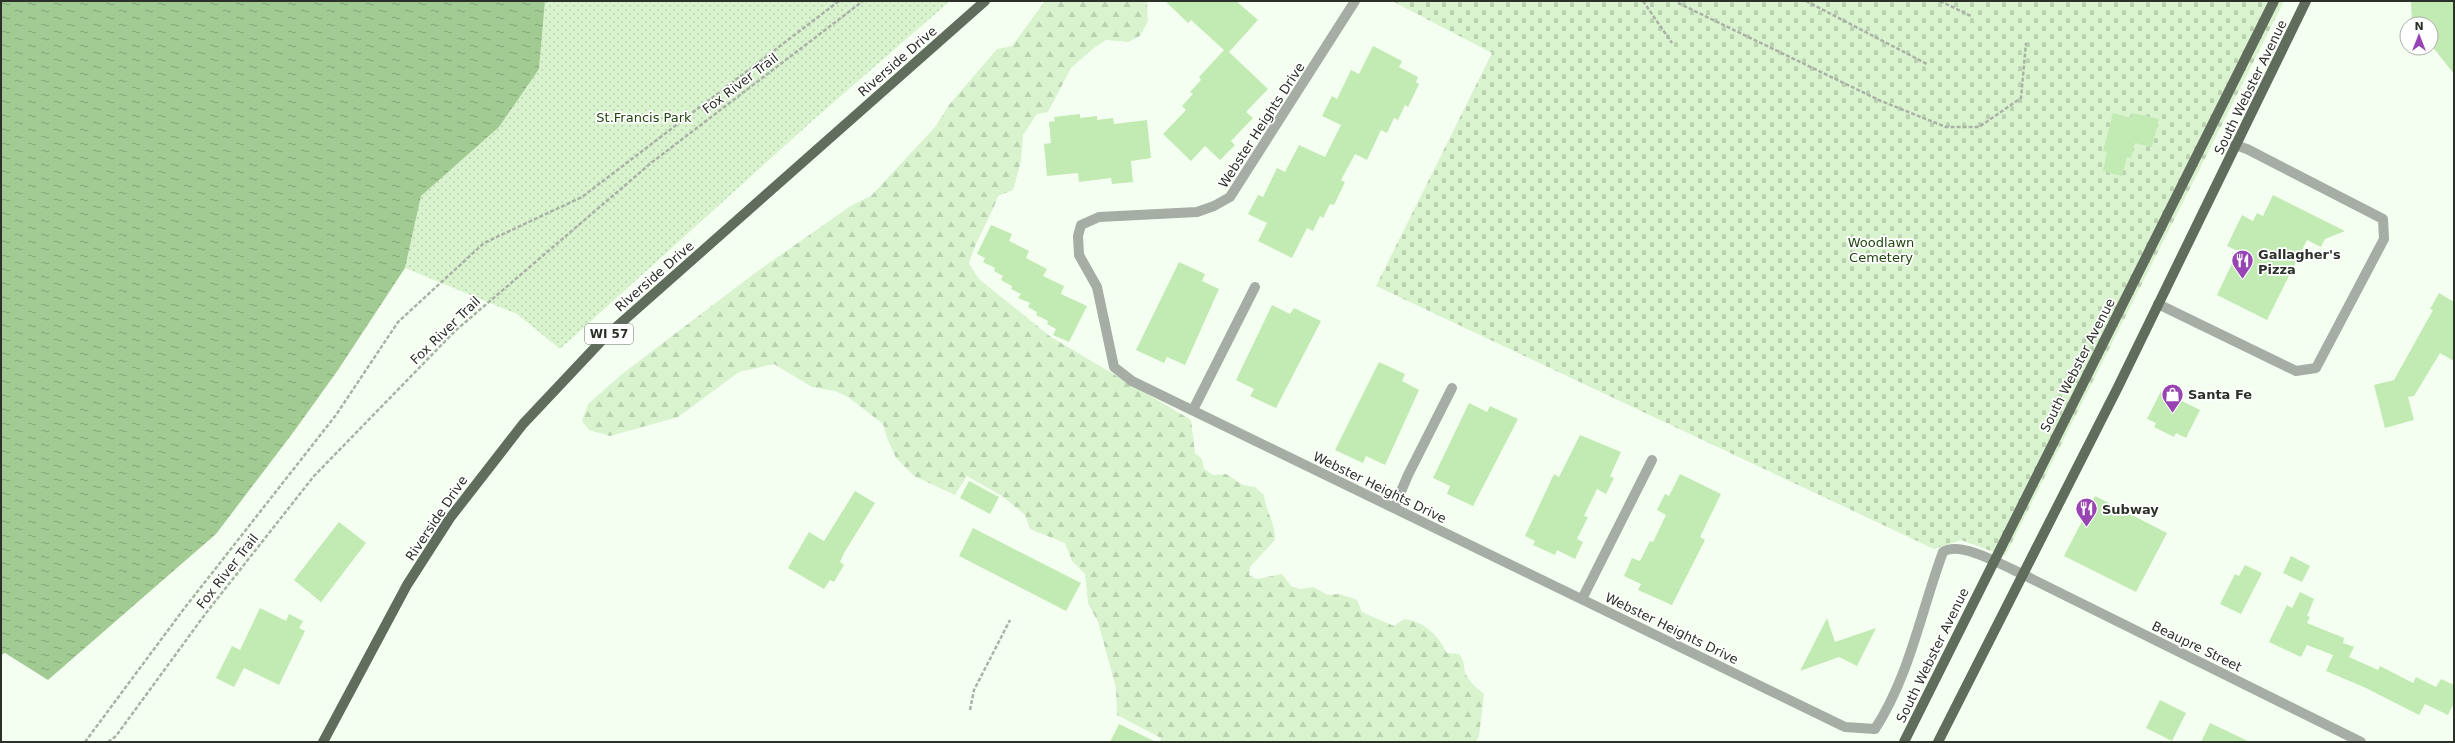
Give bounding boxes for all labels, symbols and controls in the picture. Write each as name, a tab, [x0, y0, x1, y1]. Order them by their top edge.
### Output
north arrow	[2399, 16, 2439, 56]
street label: South Webster Avenue	[2211, 17, 2290, 157]
text: N	[2414, 20, 2424, 33]
street label: Riverside Drive	[855, 23, 940, 100]
street label: Fox River Trail	[700, 50, 781, 117]
street label: Webster Heights Drive	[1215, 60, 1308, 191]
park label: St.Francis Park	[596, 110, 692, 125]
park label: Woodlawn Cemetery	[1848, 235, 1914, 265]
street label: Riverside Drive	[612, 238, 697, 315]
place label: Gallagher's Pizza	[2258, 247, 2341, 277]
restaurant icon: Gallagher's Pizza	[2230, 248, 2256, 281]
street label: Fox River Trail	[407, 293, 483, 367]
street label: South Webster Avenue	[2037, 296, 2118, 435]
road number: WI 57	[585, 324, 633, 344]
shop icon: Santa Fe	[2160, 381, 2186, 414]
place label: Santa Fe	[2188, 387, 2252, 402]
street label: Webster Heights Drive	[1311, 449, 1449, 526]
street label: Riverside Drive	[402, 473, 470, 564]
restaurant icon: Subway	[2073, 496, 2099, 529]
place label: Subway	[2102, 502, 2159, 517]
street label: Fox River Trail	[194, 531, 261, 612]
street label: South Webster Avenue	[1893, 585, 1972, 725]
street label: Webster Heights Drive	[1603, 590, 1741, 667]
street label: Beaupre Street	[2149, 618, 2244, 675]

